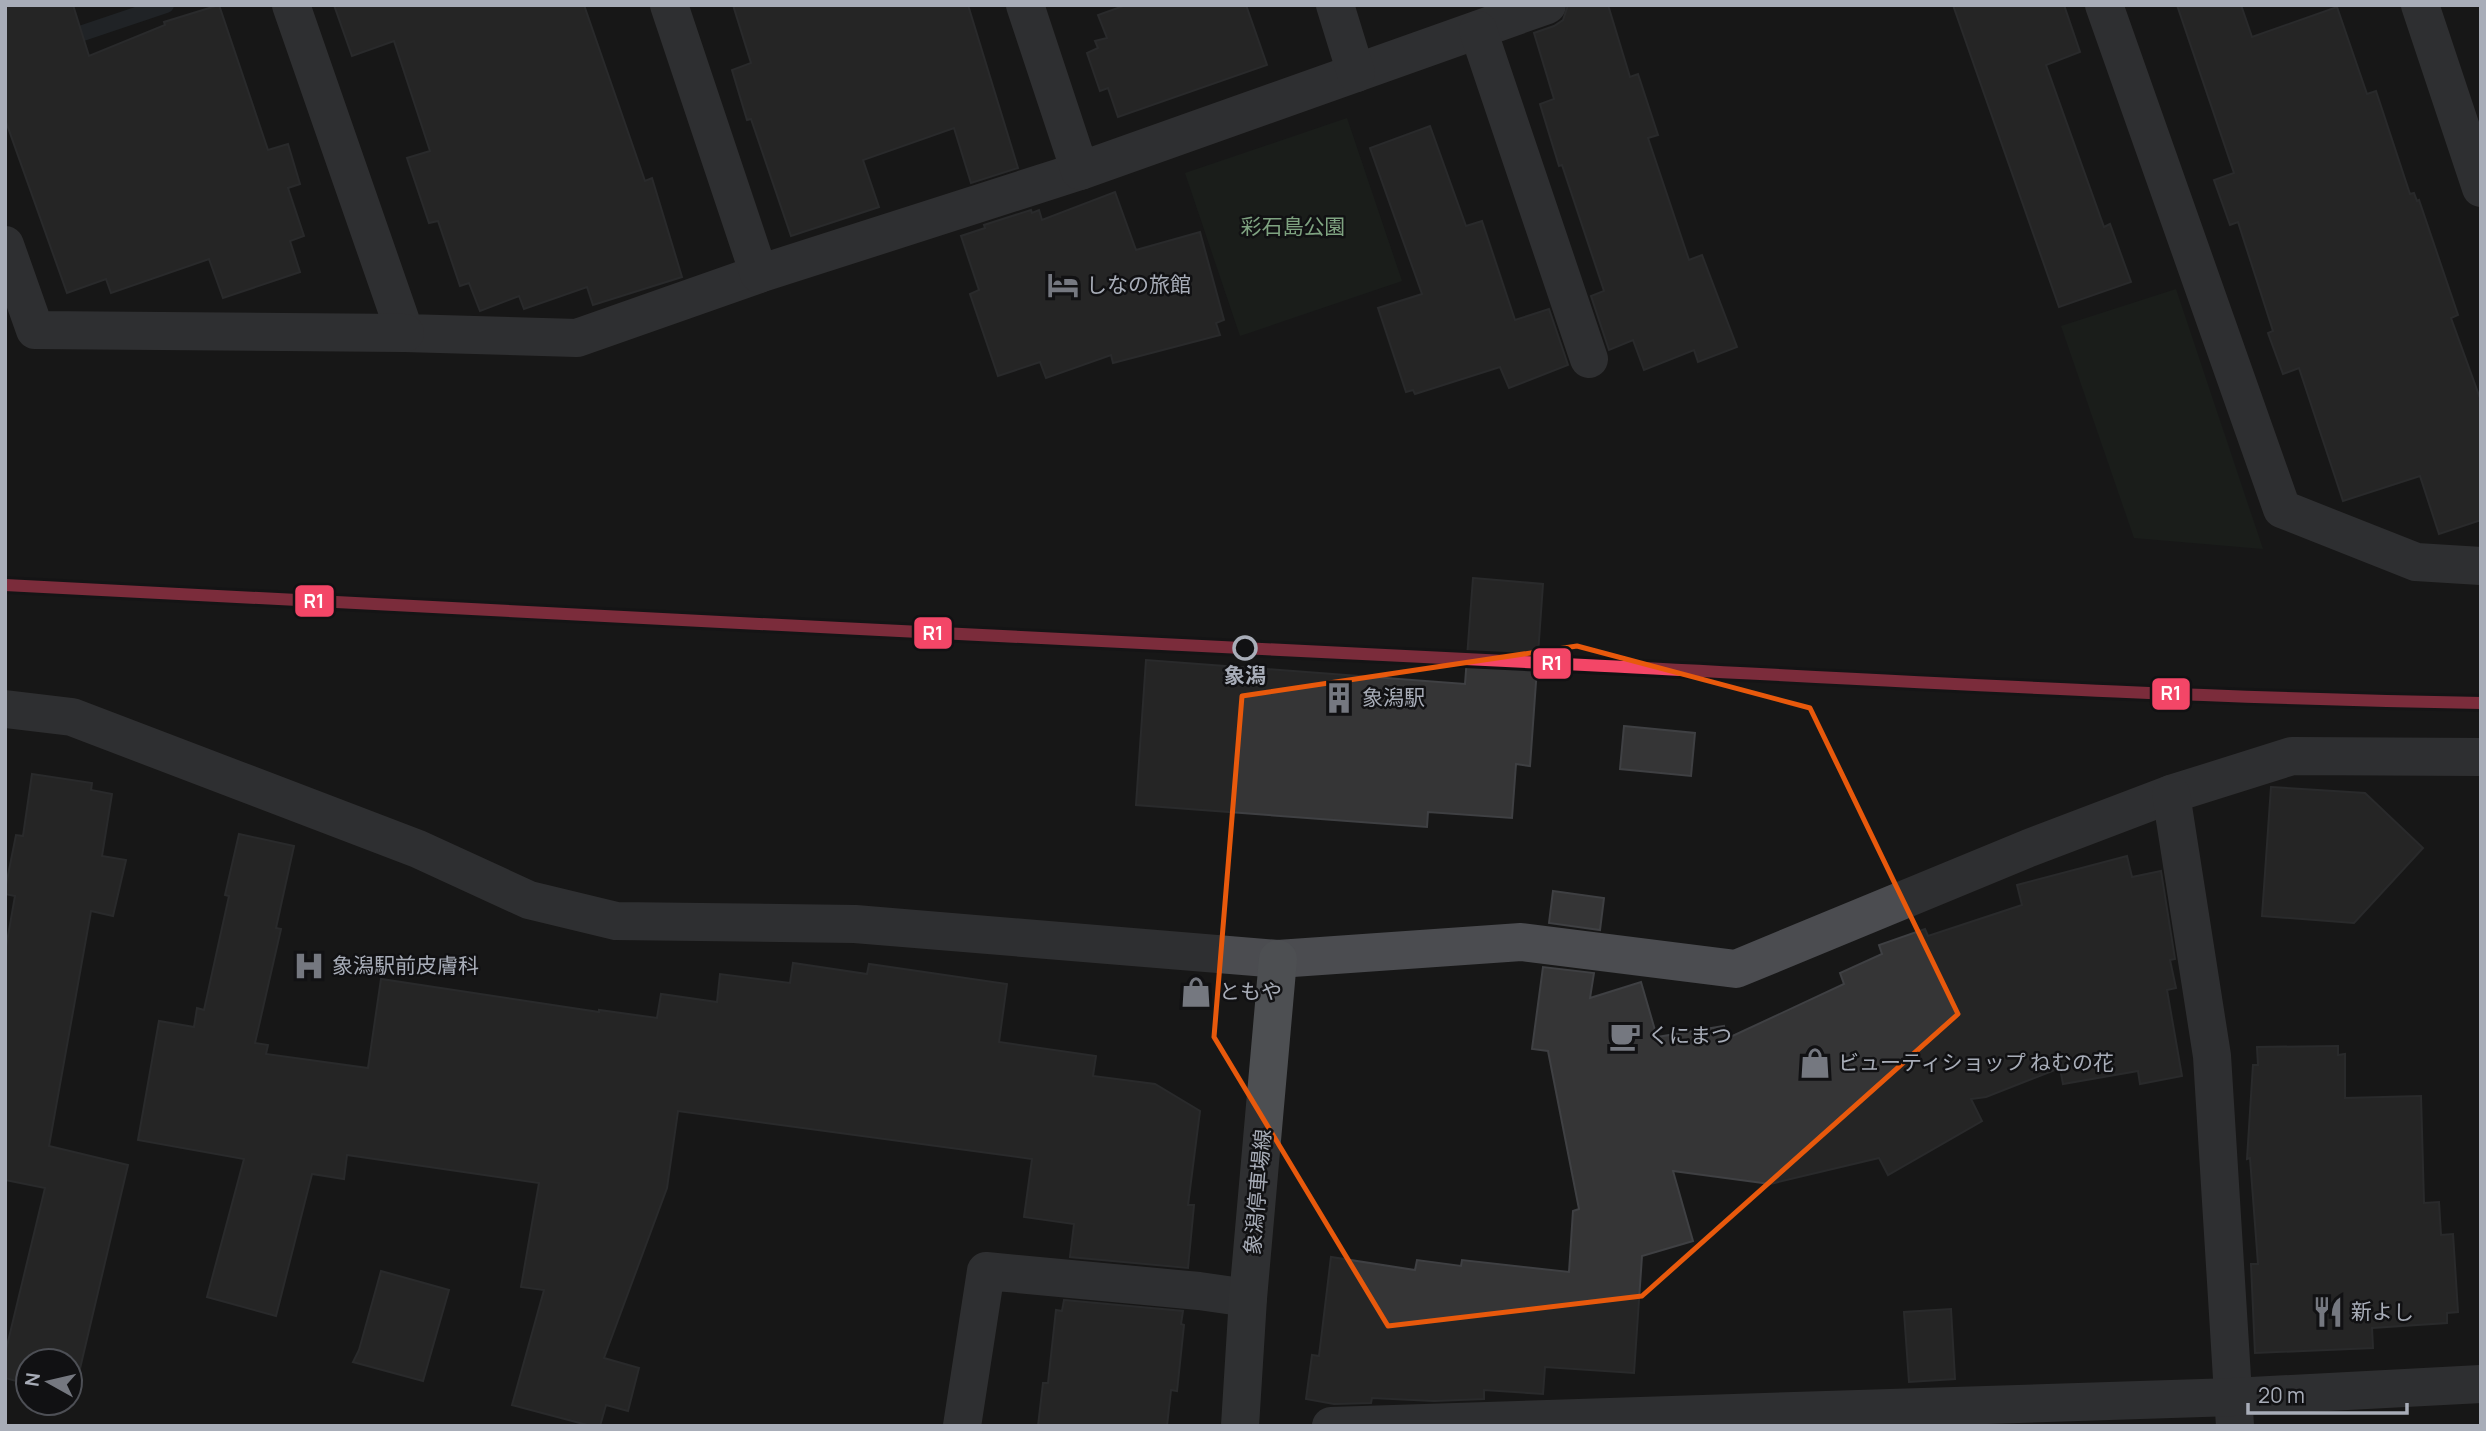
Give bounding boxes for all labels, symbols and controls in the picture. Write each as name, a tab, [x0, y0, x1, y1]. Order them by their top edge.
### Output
park label: 彩石島公園	[1241, 212, 1346, 240]
hotel icon: しなの旅館	[1046, 268, 1080, 302]
place label: しなの旅館	[1086, 270, 1191, 298]
line badge: R1	[294, 584, 335, 618]
text: R1	[304, 588, 324, 614]
line badge: R1	[913, 616, 953, 650]
text: R1	[923, 620, 943, 646]
marker: 象潟	[1233, 636, 1257, 660]
line badge: R1	[1532, 647, 1572, 680]
text: R1	[1542, 650, 1562, 676]
place label: 象潟	[1224, 661, 1266, 689]
line badge: R1	[2151, 677, 2191, 711]
text: R1	[2161, 680, 2181, 706]
building icon: 象潟駅	[1322, 681, 1356, 715]
place label: 象潟駅	[1362, 683, 1425, 711]
hospital icon: 象潟駅前皮膚科	[292, 949, 326, 983]
place label: 象潟駅前皮膚科	[332, 951, 479, 979]
shop icon: ともや	[1179, 975, 1213, 1009]
place label: ともや	[1219, 977, 1282, 1005]
cafe icon: くにまつ	[1608, 1019, 1642, 1053]
place label: くにまつ	[1648, 1021, 1732, 1049]
shop icon: ビューティショップ ねむの花	[1798, 1046, 1832, 1080]
place label: ビューティショップ ねむの花	[1838, 1048, 2114, 1076]
street label: 象潟停車場線	[1238, 1128, 1276, 1256]
restaurant icon: 新よし	[2311, 1295, 2345, 1329]
place label: 新よし	[2351, 1297, 2414, 1325]
north arrow	[14, 1347, 84, 1417]
text: N	[18, 1371, 46, 1388]
scale bar	[2248, 1372, 2407, 1416]
text: 20 m	[2258, 1381, 2305, 1409]

